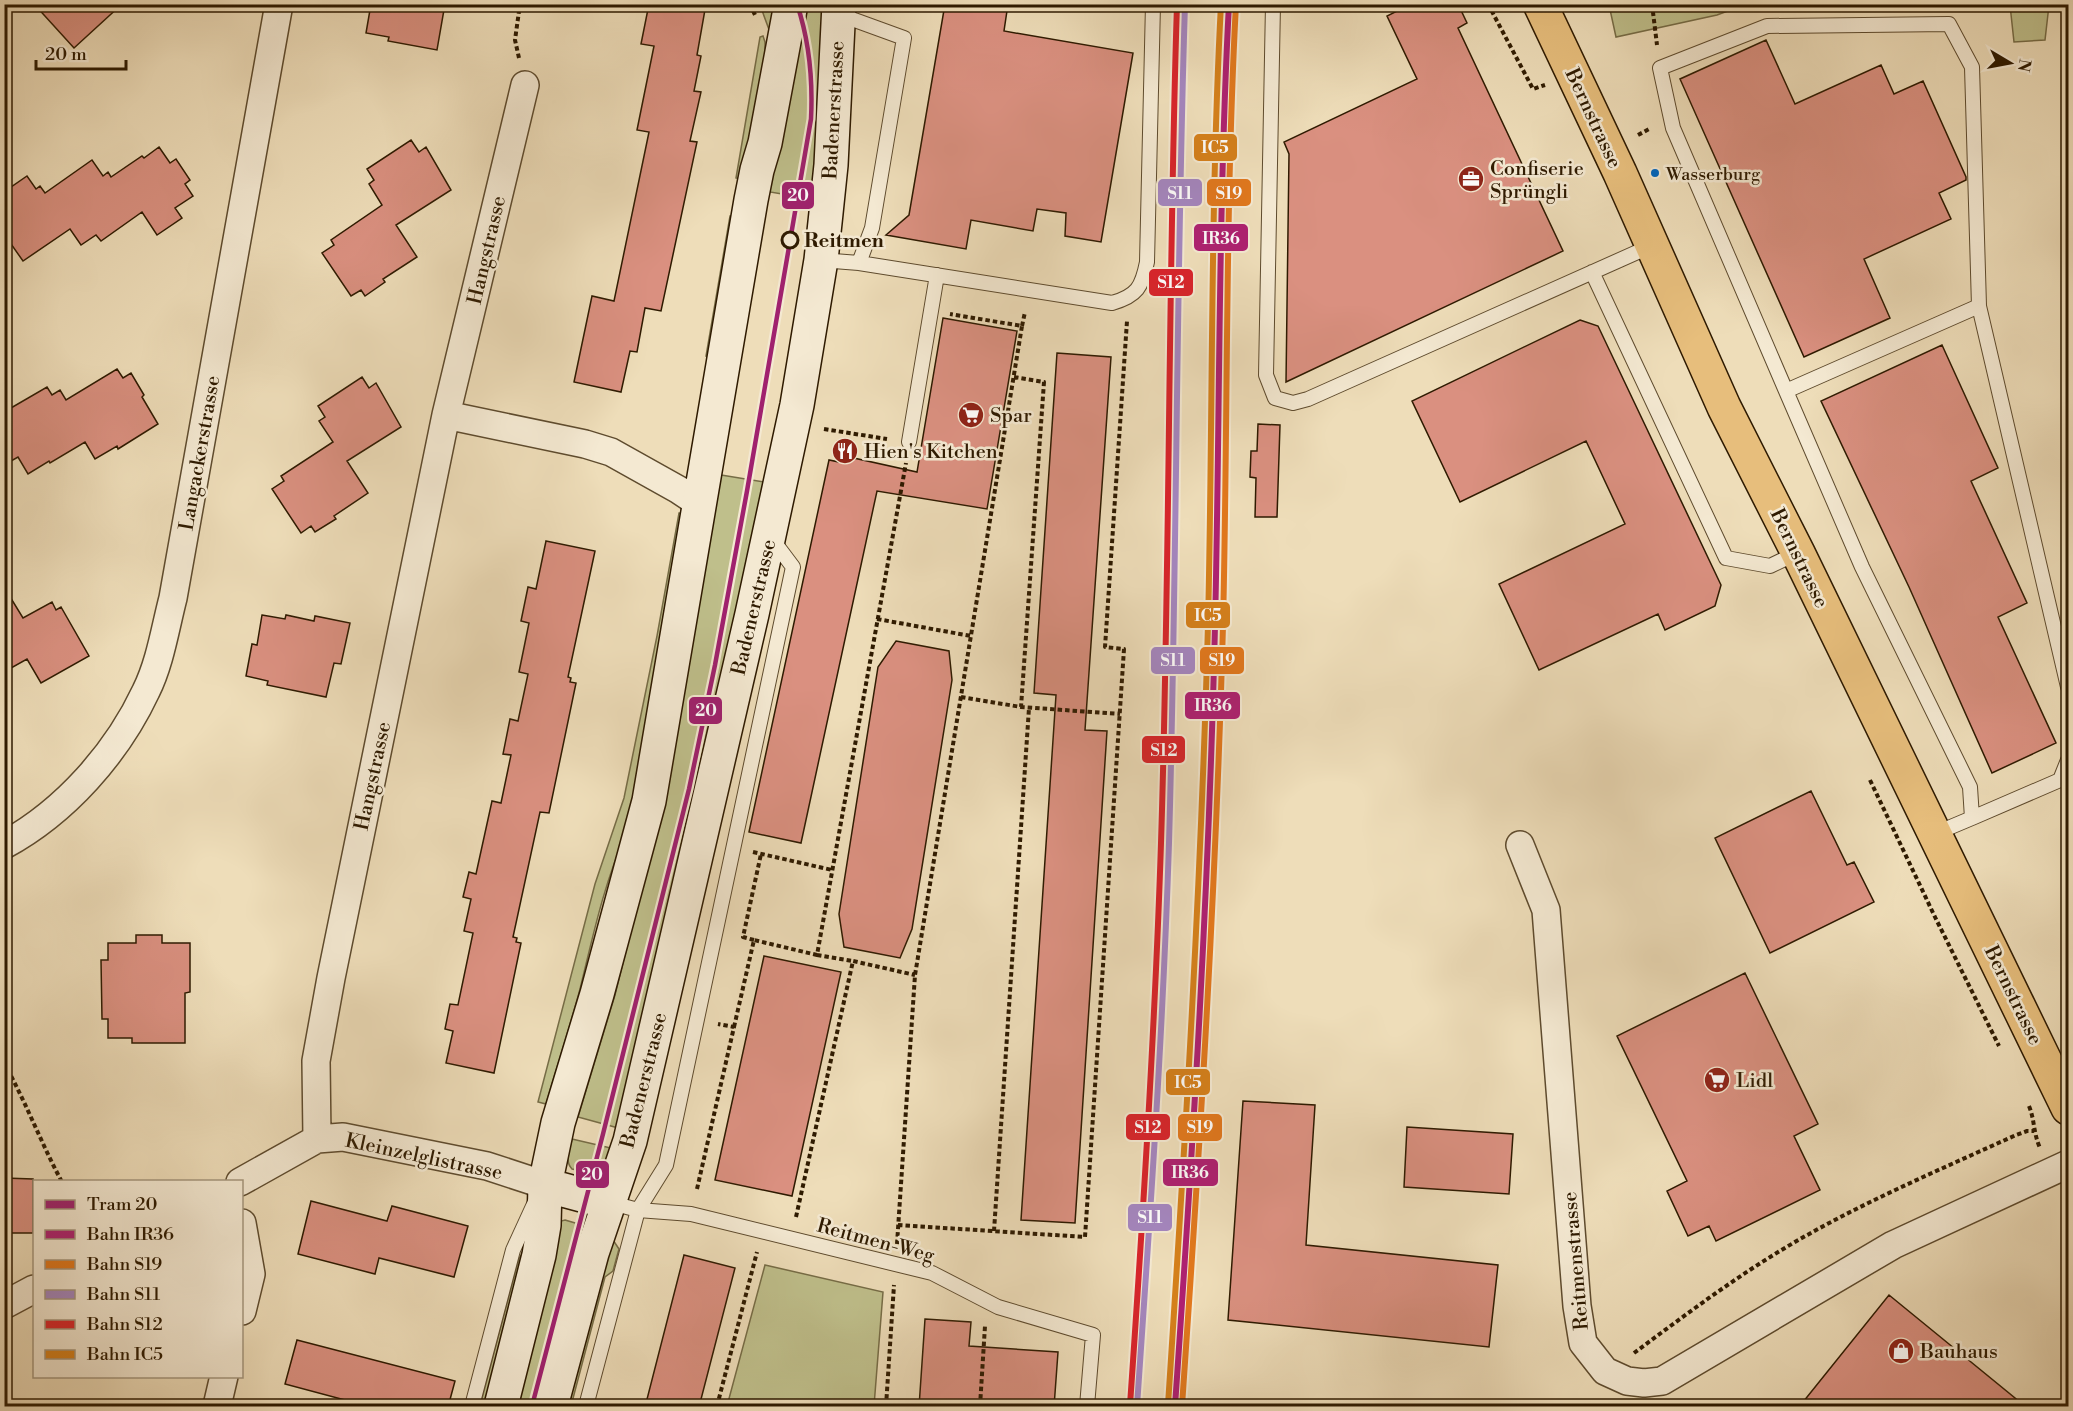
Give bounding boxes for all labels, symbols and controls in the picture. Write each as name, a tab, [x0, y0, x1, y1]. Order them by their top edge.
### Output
scale bar	[36, 33, 126, 71]
north arrow	[1980, 33, 2040, 93]
street label: Badenerstrasse	[818, 40, 851, 181]
text: 20 m	[45, 43, 87, 66]
text: N	[2013, 57, 2035, 74]
street label: Bernstrasse	[1558, 64, 1627, 173]
line badge: IC5	[1193, 133, 1238, 162]
text: IC5	[1201, 138, 1229, 158]
place label: Confiserie Sprüngli	[1490, 157, 1584, 205]
place label: Wasserburg	[1665, 163, 1761, 186]
office icon: Confiserie Sprüngli	[1456, 164, 1486, 194]
marker: Wasserburg	[1649, 167, 1661, 179]
line badge: S11	[1157, 178, 1203, 207]
line badge: S19	[1206, 178, 1252, 207]
line badge: 20	[781, 181, 815, 210]
text: S11	[1168, 184, 1193, 204]
text: S19	[1216, 184, 1242, 204]
text: 20	[787, 186, 809, 206]
street label: Hangstrasse	[463, 194, 512, 307]
line badge: IR36	[1193, 223, 1249, 252]
place label: Reitmen	[804, 229, 885, 254]
text: IR36	[1202, 229, 1240, 249]
marker: Reitmen	[781, 231, 799, 249]
line badge: S12	[1148, 268, 1194, 297]
text: S12	[1157, 273, 1185, 293]
street label: Langackerstrasse	[175, 374, 226, 533]
supermarket icon: Spar	[956, 400, 986, 430]
place label: Spar	[990, 404, 1032, 429]
restaurant icon: Hien's Kitchen	[830, 436, 860, 466]
place label: Hien's Kitchen	[864, 440, 998, 465]
street label: Bernstrasse	[1763, 504, 1833, 612]
street label: Badenerstrasse	[726, 537, 782, 679]
line badge: IC5	[1185, 601, 1231, 629]
text: IC5	[1194, 606, 1222, 626]
line badge: S11	[1150, 646, 1196, 675]
line badge: S19	[1199, 646, 1245, 675]
text: S11	[1161, 651, 1186, 671]
text: S19	[1209, 651, 1235, 671]
line badge: IR36	[1184, 691, 1241, 720]
line badge: 20	[688, 696, 723, 725]
text: IR36	[1194, 696, 1232, 716]
text: 20	[695, 701, 717, 721]
street label: Hangstrasse	[350, 720, 397, 833]
line badge: S12	[1141, 735, 1186, 764]
text: S12	[1150, 741, 1178, 761]
street label: Bernstrasse	[1977, 941, 2047, 1049]
street label: Badenerstrasse	[615, 1010, 673, 1152]
supermarket icon: Lidl	[1702, 1065, 1732, 1095]
line badge: IC5	[1165, 1068, 1211, 1096]
place label: Lidl	[1736, 1069, 1773, 1094]
text: IC5	[1174, 1073, 1202, 1093]
line badge: S12	[1125, 1113, 1171, 1141]
line badge: S19	[1177, 1113, 1223, 1142]
text: S12	[1134, 1118, 1162, 1138]
text: S19	[1187, 1118, 1213, 1138]
street label: Kleinzelglistrasse	[343, 1129, 505, 1186]
line badge: IR36	[1162, 1158, 1219, 1187]
line badge: 20	[575, 1160, 610, 1189]
text: IR36	[1171, 1163, 1209, 1183]
text: 20	[581, 1165, 603, 1185]
legend	[33, 1180, 243, 1378]
street label: Reitmenstrasse	[1558, 1191, 1595, 1331]
text: Tram 20	[87, 1193, 157, 1216]
line badge: S11	[1127, 1203, 1173, 1232]
text: S11	[1138, 1208, 1163, 1228]
street label: Reitmen-Weg	[814, 1214, 938, 1269]
text: Bahn IR36	[86, 1223, 174, 1246]
text: Bahn S19	[86, 1253, 162, 1276]
text: Bahn S11	[86, 1283, 161, 1306]
text: Bahn S12	[86, 1313, 163, 1336]
shop icon: Bauhaus	[1886, 1336, 1916, 1366]
place label: Bauhaus	[1919, 1340, 1998, 1365]
text: Bahn IC5	[86, 1343, 163, 1366]

